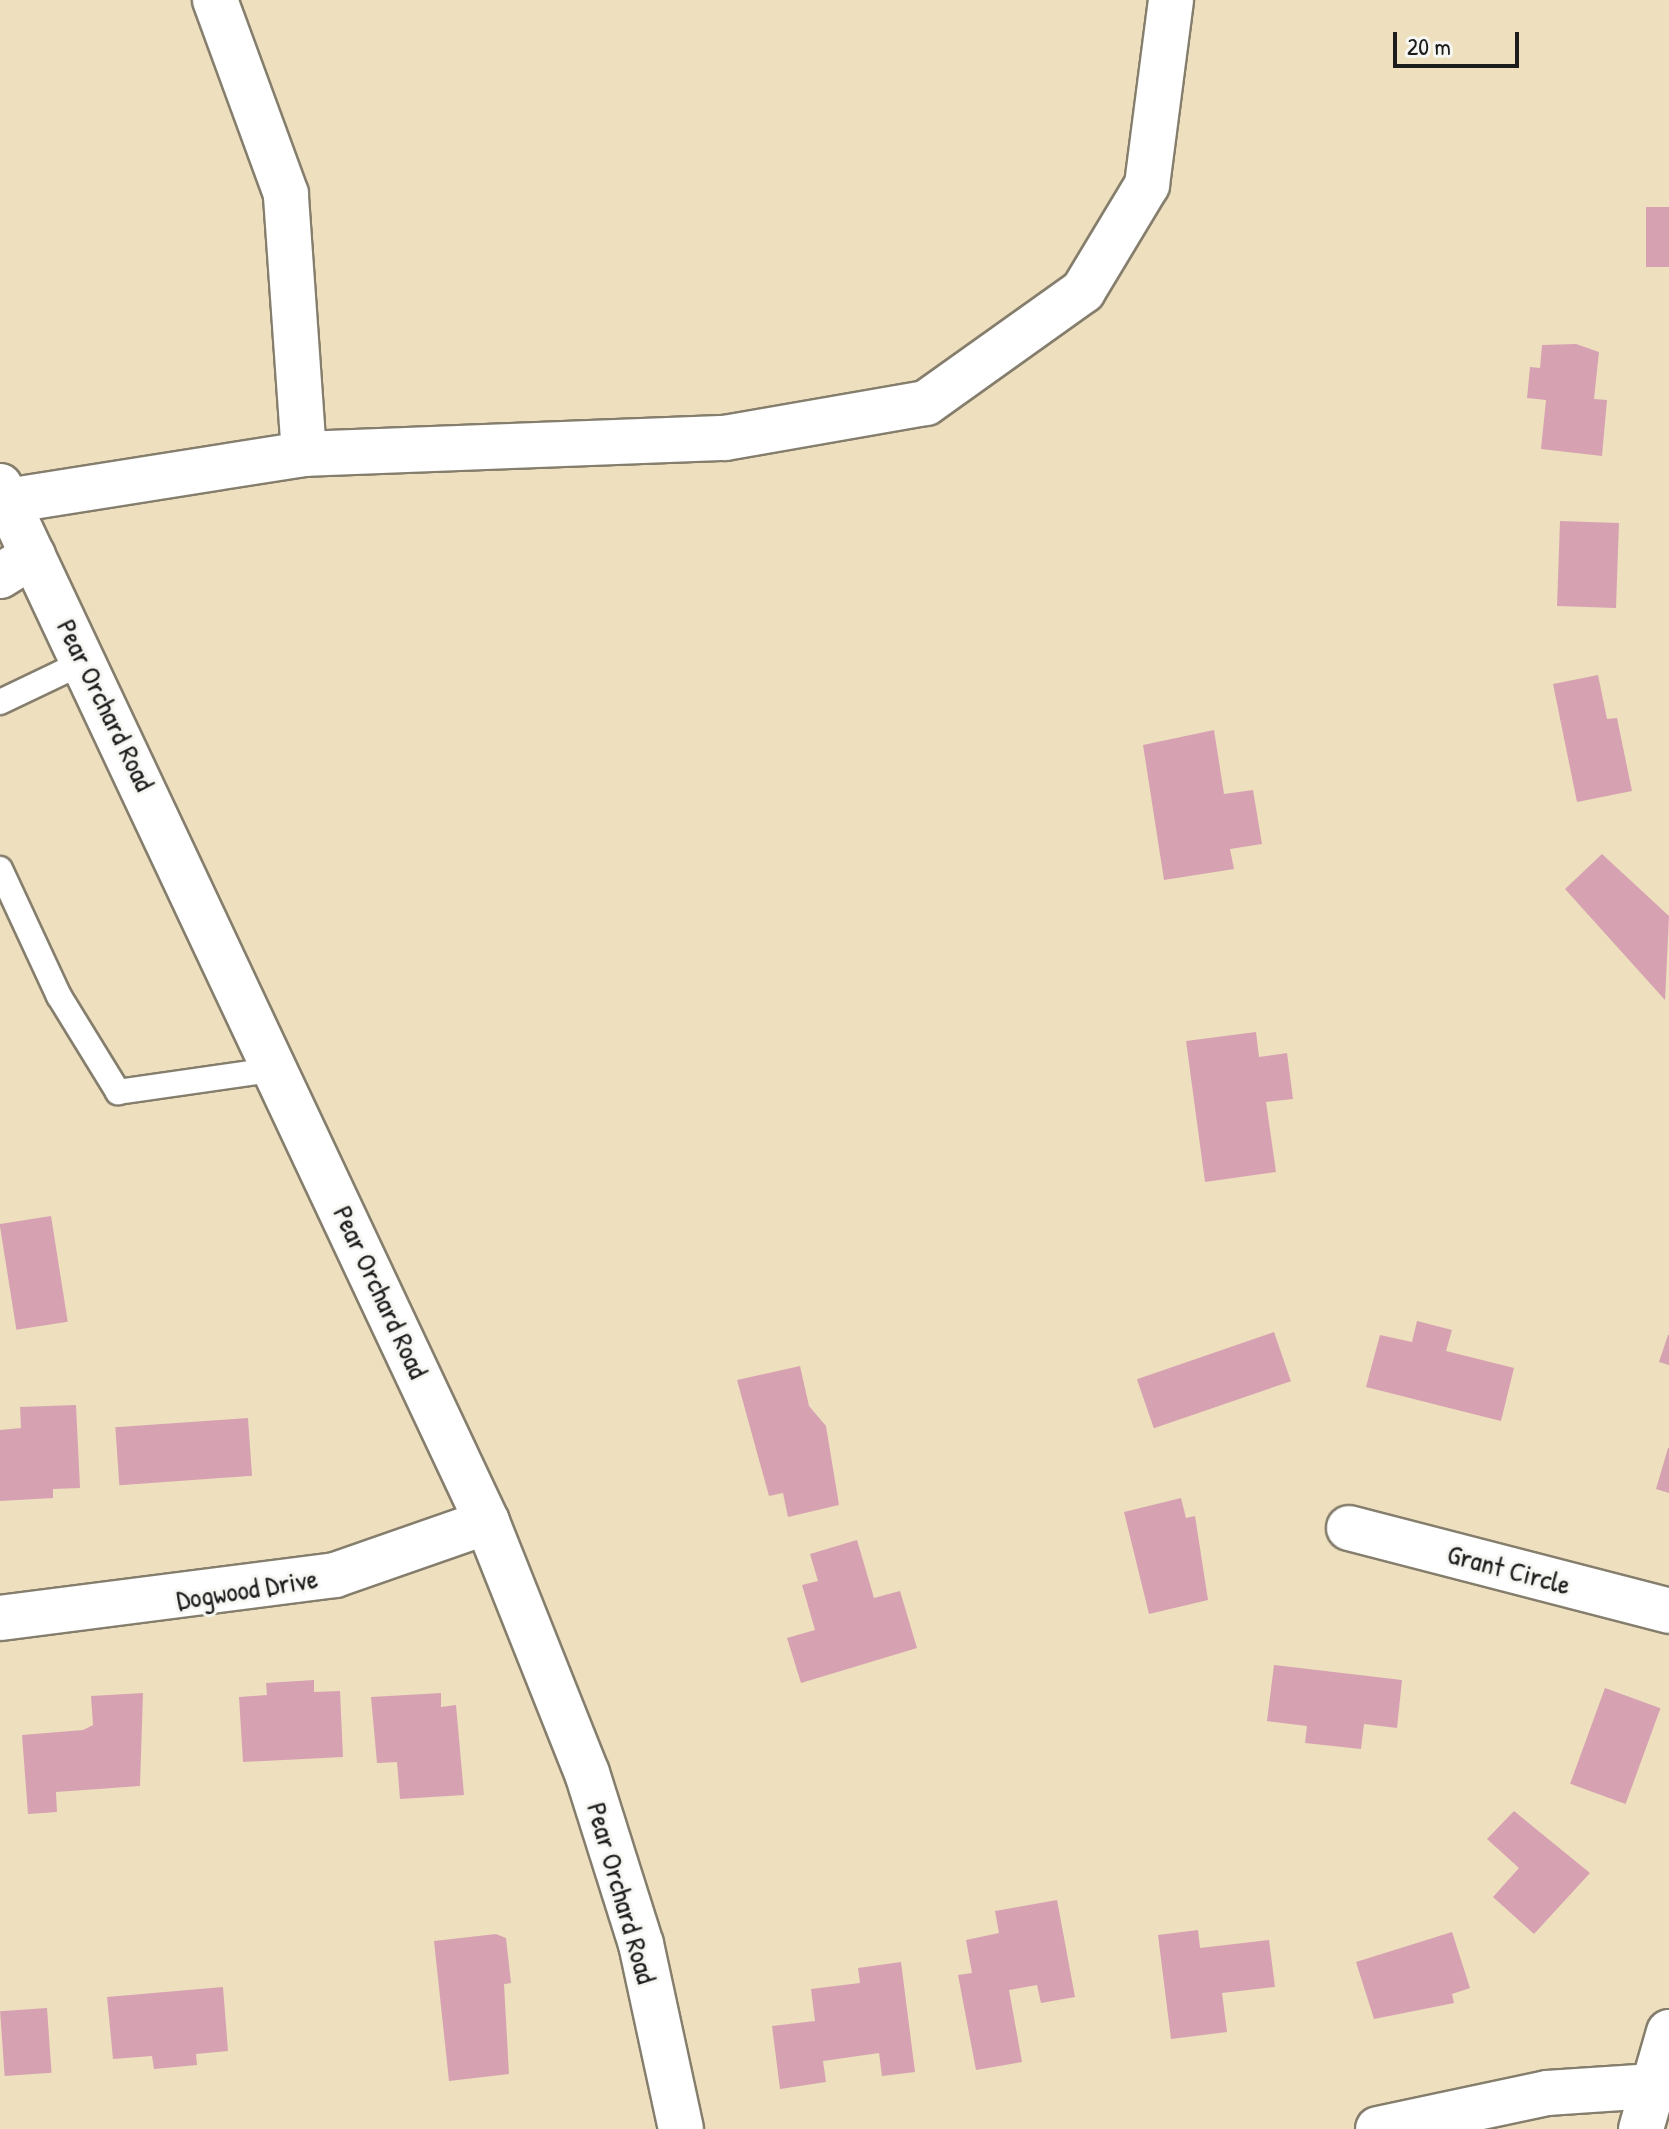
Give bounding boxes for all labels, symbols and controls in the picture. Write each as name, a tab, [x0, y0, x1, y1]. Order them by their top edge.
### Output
scale bar	[1397, 16, 1523, 66]
text: 20 m	[1407, 30, 1451, 62]
street label: Pear Orchard Road	[50, 614, 162, 796]
street label: Pear Orchard Road	[326, 1200, 436, 1384]
street label: Grant Circle	[1444, 1536, 1574, 1602]
street label: Dogwood Drive	[174, 1561, 320, 1617]
street label: Pear Orchard Road	[580, 1799, 664, 1987]

